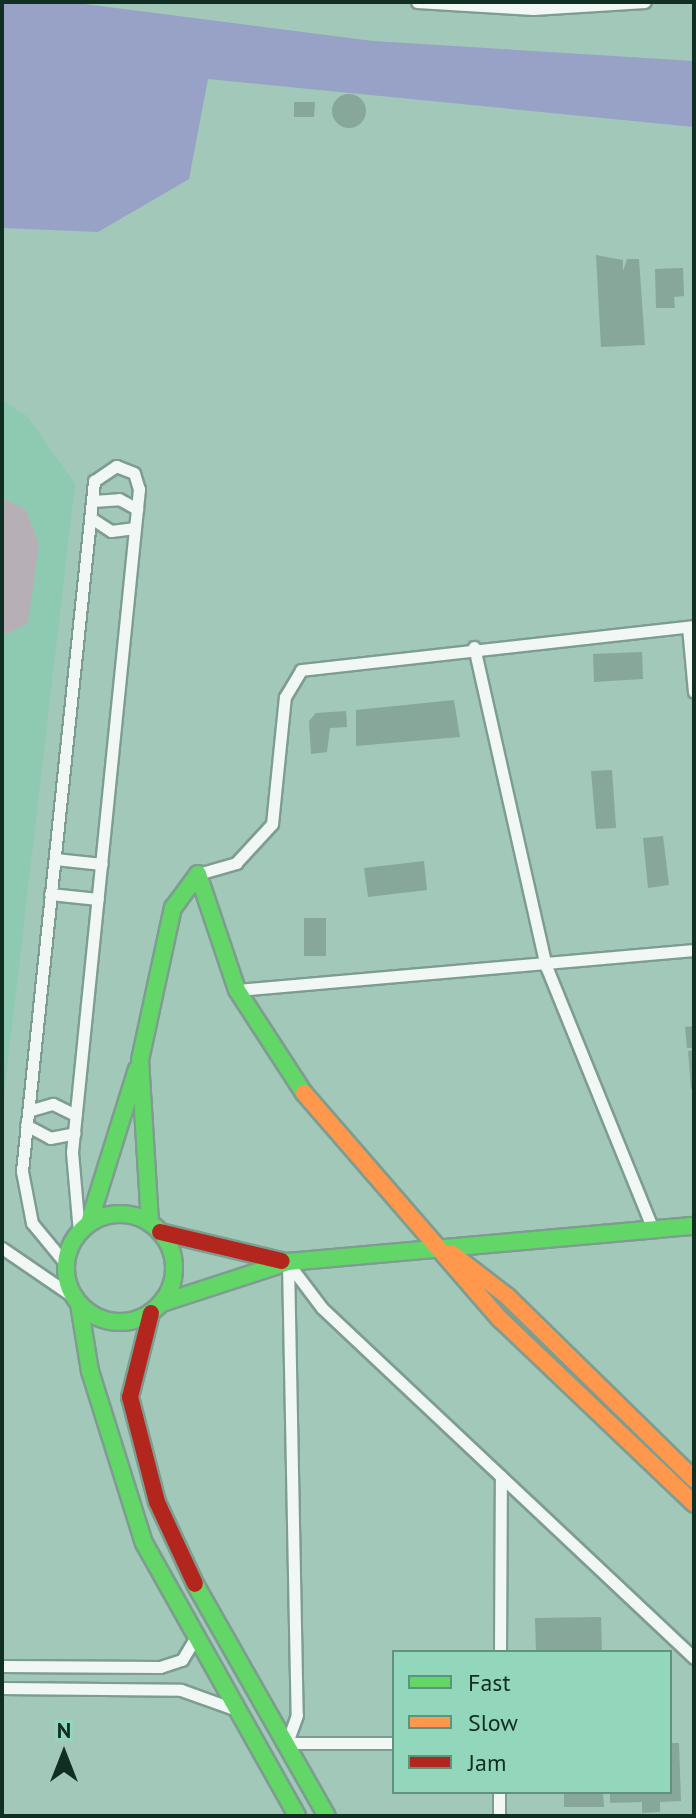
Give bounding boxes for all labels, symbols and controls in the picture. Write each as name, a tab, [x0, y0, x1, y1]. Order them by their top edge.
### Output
legend	[392, 1650, 672, 1794]
text: Fast	[468, 1667, 511, 1698]
text: Slow	[468, 1707, 518, 1738]
north arrow	[24, 1714, 104, 1794]
text: N	[57, 1716, 71, 1744]
text: Jam	[468, 1747, 506, 1778]

